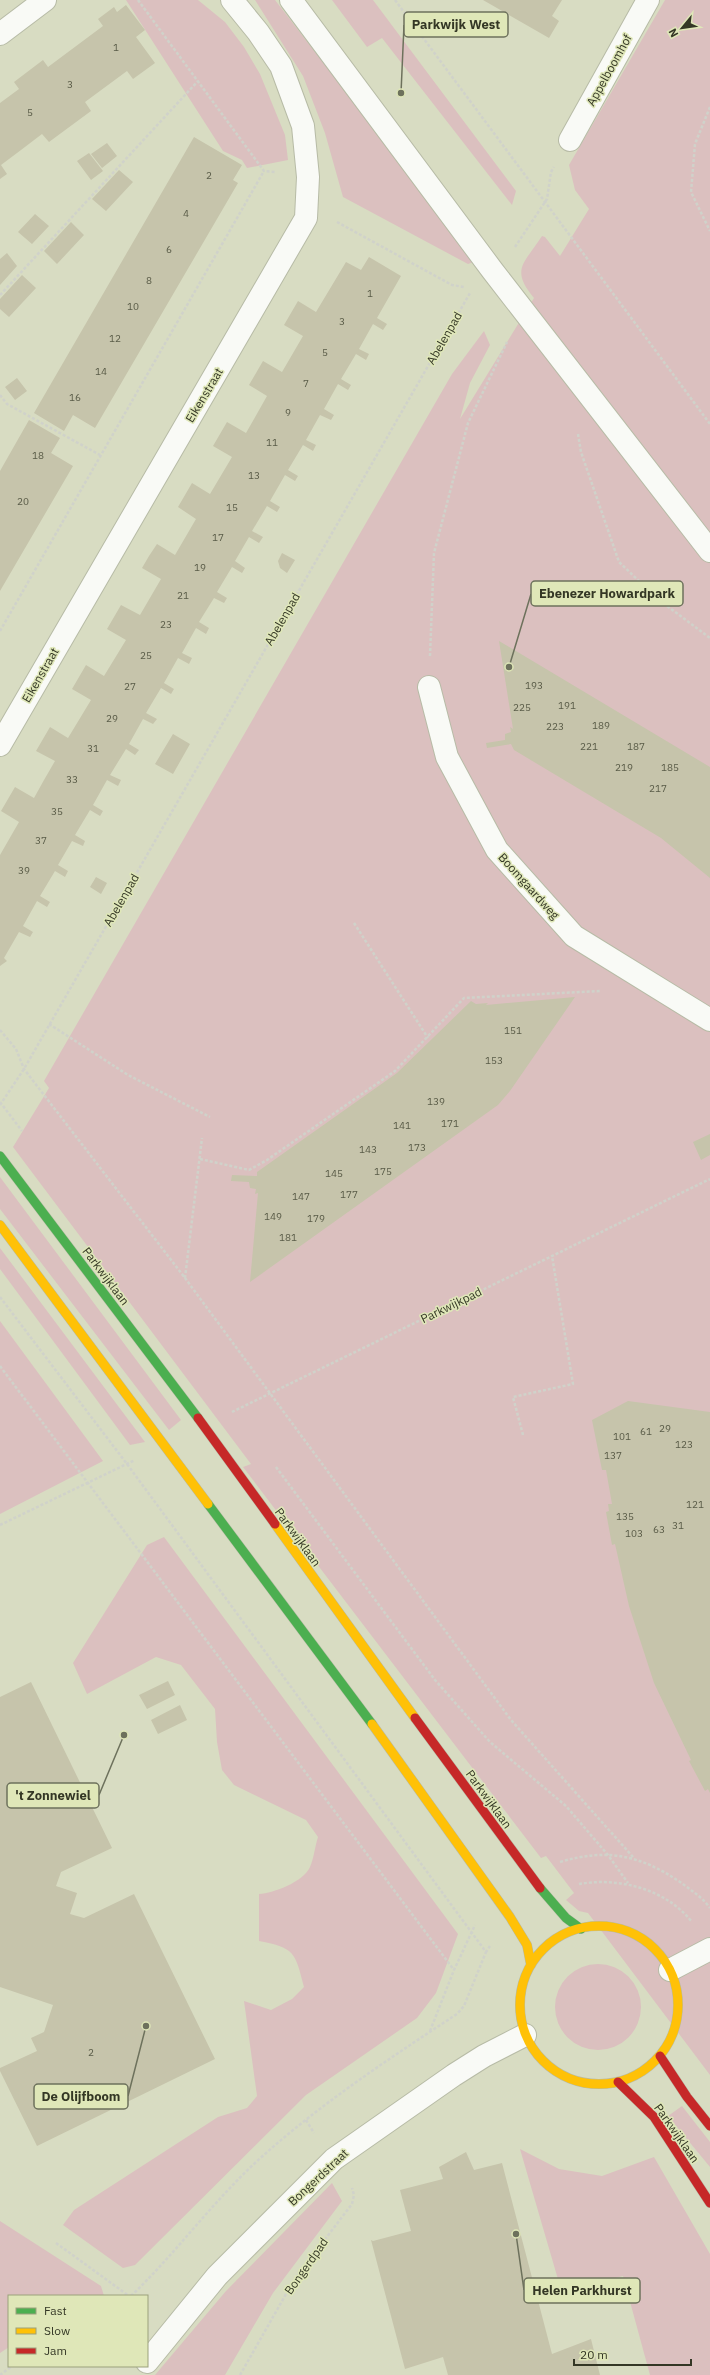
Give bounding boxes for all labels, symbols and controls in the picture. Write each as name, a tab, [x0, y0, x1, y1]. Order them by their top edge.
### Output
north arrow	[662, 8, 702, 48]
callout: Parkwijk West	[404, 12, 508, 37]
text: Parkwijk West	[412, 16, 500, 33]
text: N	[665, 26, 681, 40]
street label: Appelboomhof	[583, 31, 635, 108]
house number: 1	[113, 41, 119, 54]
house number: 3	[67, 78, 73, 91]
house number: 5	[27, 106, 33, 119]
house number: 2	[206, 169, 212, 182]
house number: 4	[183, 207, 189, 220]
house number: 6	[166, 243, 172, 256]
house number: 8	[146, 274, 152, 287]
house number: 1	[367, 287, 373, 300]
house number: 10	[127, 300, 139, 313]
street label: Abelenpad	[423, 309, 465, 367]
house number: 3	[339, 315, 345, 328]
house number: 12	[109, 332, 121, 345]
house number: 5	[322, 346, 328, 359]
house number: 14	[95, 365, 107, 378]
street label: Eikenstraat	[182, 365, 226, 425]
house number: 7	[303, 377, 309, 390]
house number: 16	[69, 391, 81, 404]
house number: 9	[285, 406, 291, 419]
house number: 11	[266, 436, 278, 449]
house number: 18	[32, 449, 44, 462]
house number: 13	[248, 469, 260, 482]
house number: 20	[17, 495, 29, 508]
house number: 15	[226, 501, 238, 514]
house number: 17	[212, 531, 224, 544]
house number: 19	[194, 561, 206, 574]
callout: Ebenezer Howardpark	[531, 581, 683, 606]
text: Ebenezer Howardpark	[539, 585, 676, 602]
house number: 21	[177, 589, 189, 602]
street label: Abelenpad	[261, 590, 303, 648]
house number: 23	[160, 618, 172, 631]
street label: Eikenstraat	[18, 645, 62, 705]
house number: 25	[140, 649, 152, 662]
house number: 193	[525, 679, 543, 692]
house number: 27	[124, 680, 136, 693]
house number: 191	[558, 699, 576, 712]
house number: 225	[513, 701, 531, 714]
house number: 29	[106, 712, 118, 725]
house number: 189	[592, 719, 610, 732]
house number: 223	[546, 720, 564, 733]
house number: 221	[580, 740, 598, 753]
house number: 187	[627, 740, 645, 753]
house number: 31	[87, 742, 99, 755]
house number: 219	[615, 761, 633, 774]
house number: 185	[661, 761, 679, 774]
house number: 33	[66, 773, 78, 786]
house number: 217	[649, 782, 667, 795]
house number: 35	[51, 805, 63, 818]
house number: 37	[35, 834, 47, 847]
street label: Boomgaardweg	[495, 850, 563, 923]
house number: 39	[18, 864, 30, 877]
street label: Abelenpad	[100, 871, 142, 929]
house number: 151	[504, 1024, 522, 1037]
house number: 153	[485, 1054, 503, 1067]
house number: 139	[427, 1095, 445, 1108]
house number: 171	[441, 1117, 459, 1130]
house number: 141	[393, 1119, 411, 1132]
house number: 173	[408, 1141, 426, 1154]
house number: 143	[359, 1143, 377, 1156]
house number: 175	[374, 1165, 392, 1178]
house number: 145	[325, 1167, 343, 1180]
house number: 177	[340, 1188, 358, 1201]
house number: 147	[292, 1190, 310, 1203]
house number: 149	[264, 1210, 282, 1223]
house number: 179	[307, 1212, 325, 1225]
house number: 181	[279, 1231, 297, 1244]
street label: Parkwijklaan	[79, 1244, 133, 1308]
street label: Parkwijkpad	[418, 1284, 484, 1326]
house number: 29	[659, 1422, 671, 1435]
house number: 61	[640, 1425, 652, 1438]
house number: 101	[613, 1430, 631, 1443]
house number: 123	[675, 1438, 693, 1451]
house number: 137	[604, 1449, 622, 1462]
house number: 121	[686, 1498, 704, 1511]
street label: Parkwijklaan	[272, 1505, 324, 1569]
house number: 135	[616, 1510, 634, 1523]
house number: 31	[672, 1519, 684, 1532]
house number: 63	[653, 1523, 665, 1536]
house number: 103	[625, 1527, 643, 1540]
street label: Parkwijklaan	[463, 1767, 515, 1831]
callout: 't Zonnewiel	[7, 1783, 99, 1808]
text: 't Zonnewiel	[15, 1787, 91, 1804]
house number: 2	[88, 2046, 94, 2059]
callout: De Olijfboom	[34, 2084, 128, 2109]
text: De Olijfboom	[42, 2088, 120, 2105]
street label: Parkwijklaan	[651, 2101, 703, 2165]
street label: Bongerdstraat	[285, 2145, 351, 2209]
street label: Bongerdpad	[281, 2235, 331, 2297]
callout: Helen Parkhurst	[524, 2278, 640, 2303]
text: Helen Parkhurst	[532, 2282, 632, 2299]
legend	[8, 2295, 148, 2367]
text: Fast	[44, 2303, 67, 2318]
text: Slow	[44, 2323, 70, 2338]
scale bar	[574, 2341, 691, 2367]
text: Jam	[44, 2343, 67, 2358]
text: 20 m	[580, 2347, 608, 2362]

